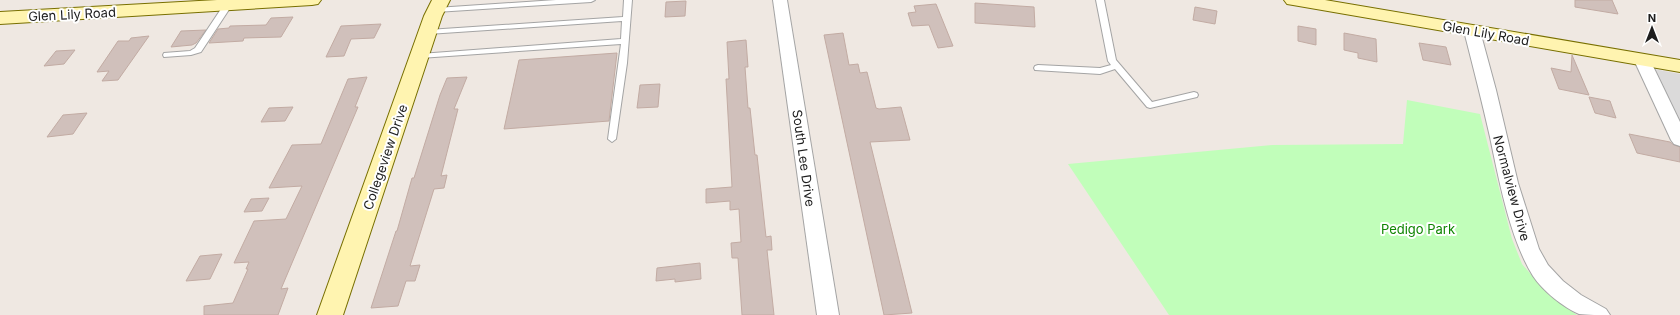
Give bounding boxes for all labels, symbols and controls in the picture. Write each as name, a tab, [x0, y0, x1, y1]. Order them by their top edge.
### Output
street label: Glen Lily Road	[28, 4, 116, 24]
north arrow	[1632, 8, 1672, 48]
text: N	[1648, 11, 1656, 25]
street label: Glen Lily Road	[1441, 17, 1531, 49]
street label: Collegeview Drive	[359, 102, 411, 212]
street label: South Lee Drive	[789, 108, 819, 208]
street label: Normalview Drive	[1490, 133, 1534, 243]
park label: Pedigo Park	[1381, 221, 1455, 237]

